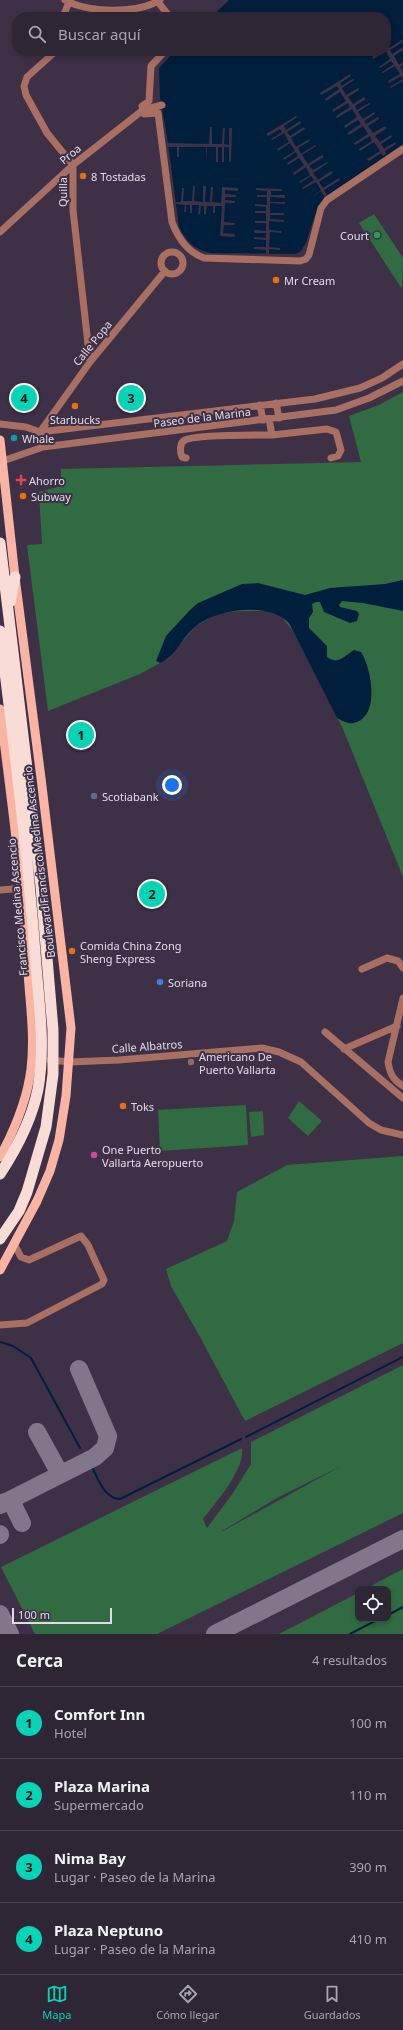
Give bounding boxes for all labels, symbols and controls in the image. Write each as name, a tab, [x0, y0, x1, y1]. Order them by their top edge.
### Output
search box	[12, 12, 391, 56]
icon: search	[26, 23, 48, 45]
text: Buscar aquí	[58, 24, 141, 44]
street label: Proa	[56, 141, 84, 167]
place label: 8 Tostadas	[91, 169, 146, 184]
marker: 8 Tostadas	[78, 171, 88, 181]
street label: Quilla	[55, 177, 70, 207]
place label: Court	[340, 228, 369, 243]
marker: Court	[372, 230, 382, 240]
place label: Mr Cream	[284, 273, 335, 288]
marker: Mr Cream	[271, 275, 281, 285]
street label: Calle Popa	[69, 317, 115, 369]
pin: 4	[11, 383, 37, 413]
pin: 3	[118, 383, 144, 413]
marker: Starbucks	[70, 401, 80, 411]
street label: Paseo de la Marina	[152, 404, 252, 430]
place label: Starbucks	[50, 412, 100, 427]
place label: Whale	[22, 431, 54, 446]
marker: Whale	[9, 433, 19, 443]
place label: Ahorro	[29, 473, 65, 488]
marker: Ahorro	[16, 475, 26, 485]
place label: Subway	[31, 489, 71, 504]
marker: Subway	[18, 491, 28, 501]
pin: 1	[68, 720, 94, 750]
street label: Boulevard Francisco Medina Ascencio	[20, 765, 58, 959]
your location	[162, 775, 182, 795]
place label: Scotiabank	[102, 789, 159, 804]
marker: Scotiabank	[89, 791, 99, 801]
street label: Francisco Medina Ascencio	[3, 837, 30, 976]
pin: 2	[139, 879, 165, 909]
place label: Comida China Zong Sheng Express	[80, 938, 181, 966]
marker: Comida China Zong Sheng Express	[67, 946, 77, 956]
place label: Soriana	[168, 975, 207, 990]
marker: Soriana	[155, 977, 165, 987]
street label: Calle Albatros	[111, 1036, 183, 1056]
place label: Americano De Puerto Vallarta	[199, 1049, 276, 1077]
marker: Americano De Puerto Vallarta	[186, 1057, 196, 1067]
place label: Toks	[131, 1099, 154, 1114]
marker: Toks	[118, 1101, 128, 1111]
place label: One Puerto Vallarta Aeropuerto	[102, 1142, 203, 1170]
marker: One Puerto Vallarta Aeropuerto	[89, 1150, 99, 1160]
map controls	[355, 1586, 391, 1622]
button: locate	[355, 1586, 391, 1622]
scale bar	[12, 1606, 112, 1625]
text: 100 m	[18, 1607, 50, 1622]
text: Cerca	[16, 1649, 63, 1672]
text: 4 resultados	[312, 1651, 387, 1669]
text: Comfort Inn	[54, 1704, 145, 1724]
text: 1	[25, 1714, 33, 1732]
text: 100 m	[349, 1714, 387, 1732]
text: Hotel	[54, 1724, 87, 1742]
text: Plaza Marina	[54, 1776, 150, 1796]
text: 2	[25, 1786, 33, 1804]
text: 110 m	[349, 1786, 387, 1804]
text: Supermercado	[54, 1796, 144, 1814]
text: Nima Bay	[54, 1848, 126, 1868]
text: 3	[25, 1858, 33, 1876]
text: 390 m	[349, 1858, 387, 1876]
text: Lugar · Paseo de la Marina	[54, 1868, 216, 1886]
text: Plaza Neptuno	[54, 1920, 163, 1940]
text: 4	[25, 1930, 33, 1948]
text: 410 m	[349, 1930, 387, 1948]
text: Lugar · Paseo de la Marina	[54, 1940, 216, 1958]
tab: Mapa	[42, 1983, 71, 2022]
tab: Cómo llegar	[156, 1983, 219, 2022]
tab: Guardados	[304, 1983, 361, 2022]

